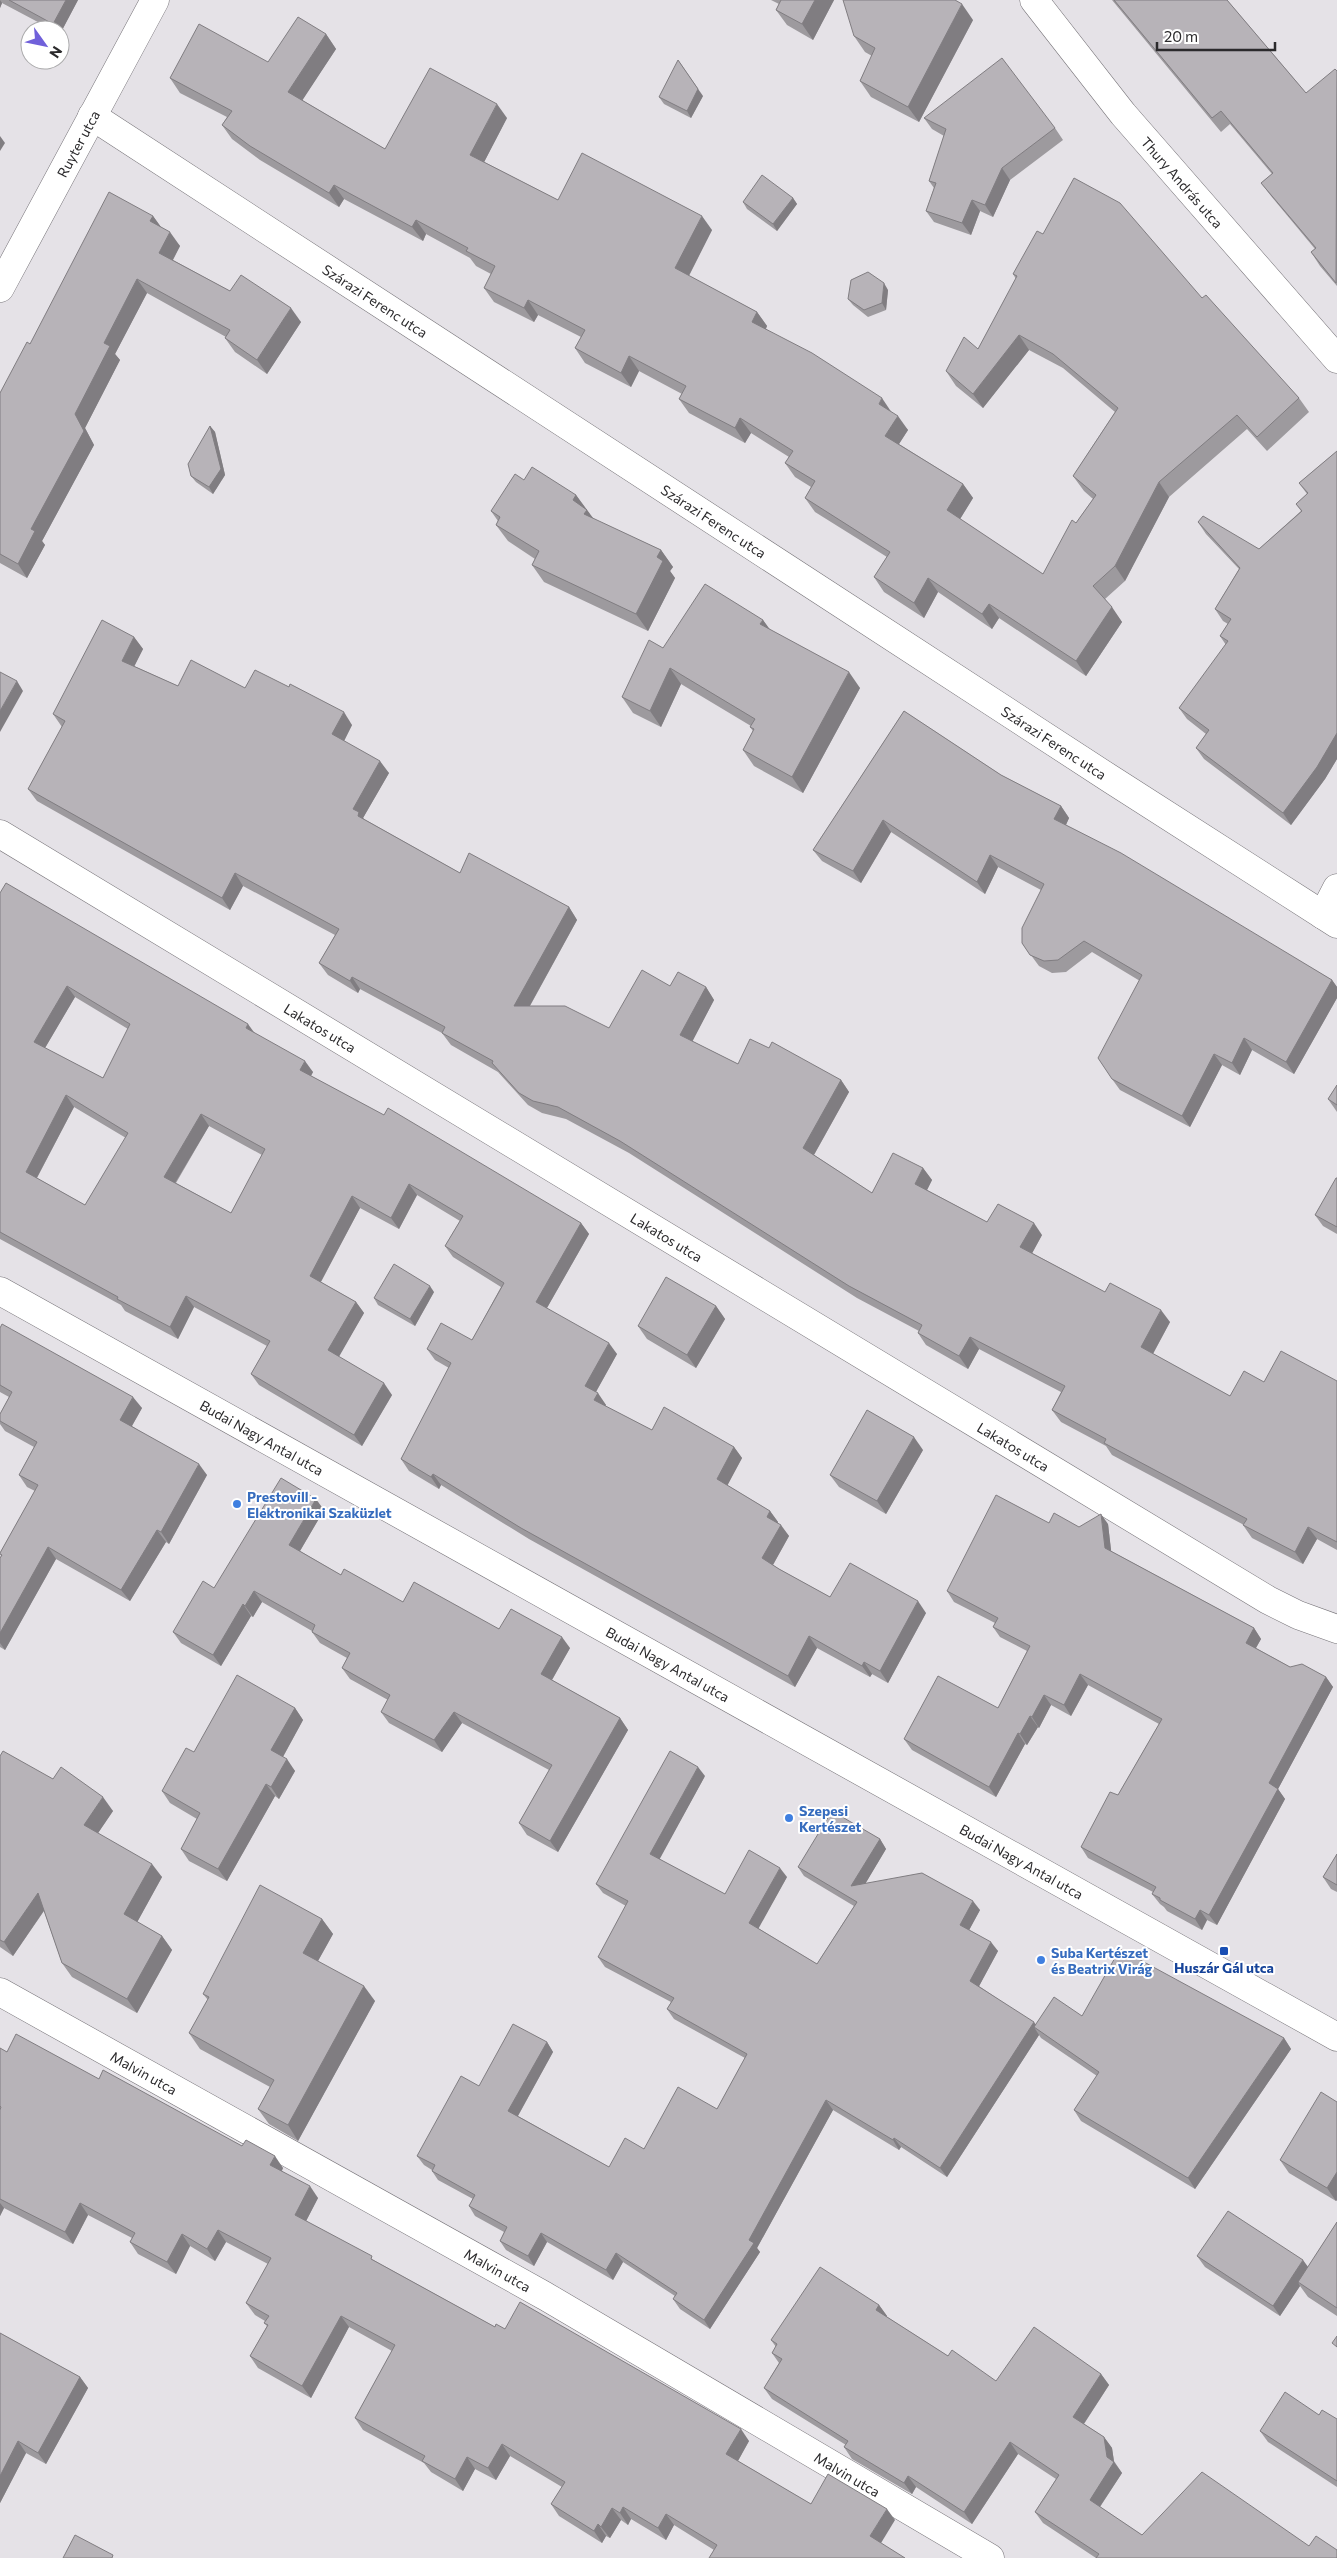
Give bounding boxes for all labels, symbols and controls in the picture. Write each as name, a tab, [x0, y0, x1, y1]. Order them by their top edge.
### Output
north arrow	[20, 20, 70, 70]
scale bar	[1157, 20, 1274, 52]
text: 20 m	[1164, 27, 1198, 45]
text: N	[46, 43, 66, 61]
street label: Ruyter utca	[53, 107, 103, 180]
street label: Thury András utca	[1138, 133, 1227, 231]
street label: Szárazi Ferenc utca	[320, 260, 431, 341]
street label: Szárazi Ferenc utca	[658, 480, 770, 561]
street label: Szárazi Ferenc utca	[998, 702, 1110, 783]
street label: Lakatos utca	[281, 999, 359, 1056]
street label: Lakatos utca	[628, 1209, 706, 1265]
street label: Budai Nagy Antal utca	[197, 1396, 327, 1478]
street label: Lakatos utca	[974, 1418, 1052, 1474]
place label: Prestovill - Elektronikai Szaküzlet	[247, 1488, 392, 1521]
marker: Prestovill - Elektronikai Szaküzlet	[231, 1498, 243, 1510]
street label: Budai Nagy Antal utca	[603, 1623, 733, 1705]
place label: Szepesi Kertészet	[799, 1802, 862, 1835]
marker: Szepesi Kertészet	[783, 1812, 795, 1824]
street label: Budai Nagy Antal utca	[957, 1820, 1086, 1902]
place label: Suba Kertészet és Beatrix Virág	[1051, 1944, 1153, 1977]
marker: Huszár Gál utca	[1218, 1945, 1230, 1957]
marker: Suba Kertészet és Beatrix Virág	[1035, 1954, 1047, 1966]
place label: Huszár Gál utca	[1174, 1959, 1274, 1976]
street label: Malvin utca	[108, 2047, 180, 2098]
street label: Malvin utca	[462, 2244, 534, 2295]
street label: Malvin utca	[811, 2448, 883, 2500]

